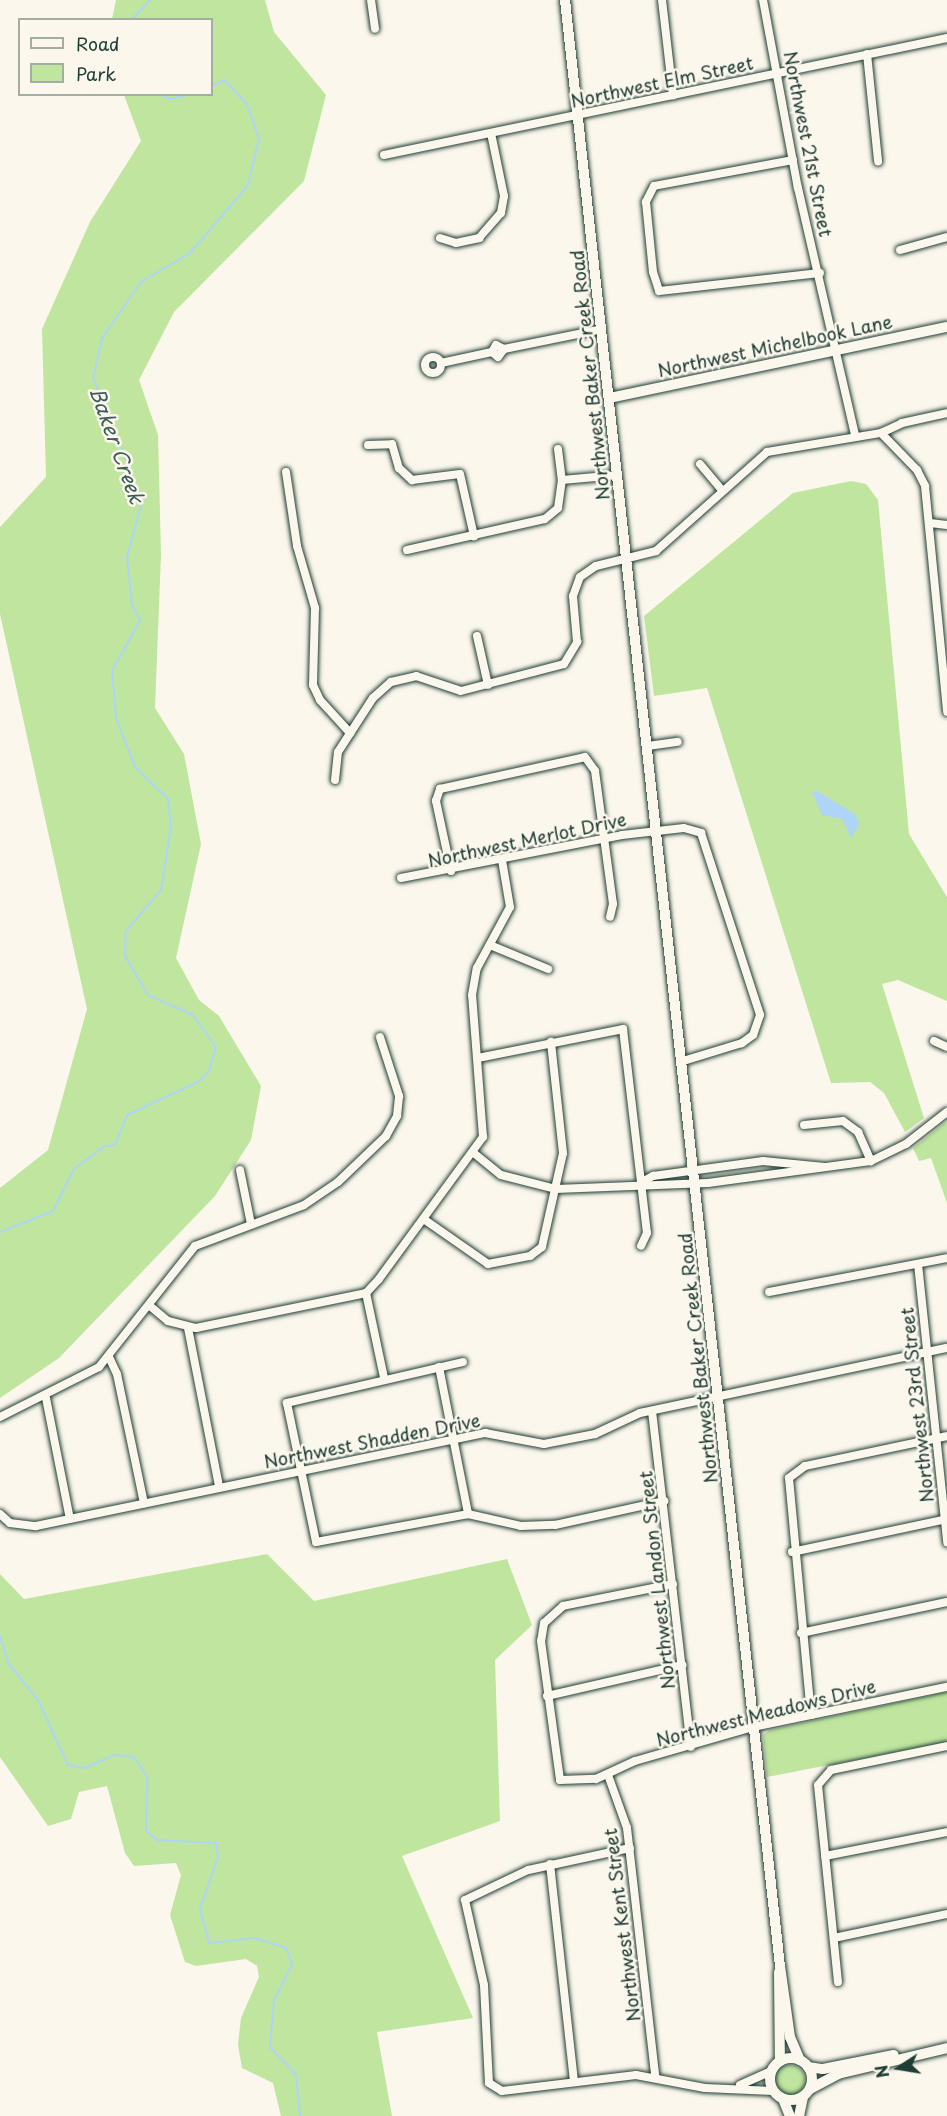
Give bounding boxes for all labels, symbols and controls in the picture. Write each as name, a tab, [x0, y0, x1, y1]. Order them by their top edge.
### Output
legend	[18, 18, 213, 96]
text: Road	[76, 30, 120, 57]
street label: Northwest 21st Street	[779, 48, 837, 240]
street label: Northwest Elm Street	[568, 52, 756, 112]
text: Park	[76, 60, 116, 87]
street label: Northwest Baker Creek Road	[566, 246, 614, 504]
street label: Northwest Michelbook Lane	[655, 310, 895, 382]
water label: Baker Creek	[84, 382, 150, 508]
street label: Northwest Merlot Drive	[425, 808, 629, 872]
street label: Northwest Baker Creek Road	[674, 1229, 722, 1487]
street label: Northwest 23rd Street	[896, 1306, 938, 1504]
street label: Northwest Shadden Drive	[261, 1409, 483, 1473]
street label: Northwest Landon Street	[635, 1470, 679, 1690]
street label: Northwest Meadows Drive	[653, 1675, 879, 1751]
street label: Northwest Kent Street	[599, 1827, 645, 2023]
north arrow	[869, 2038, 929, 2098]
text: N	[868, 2063, 894, 2080]

